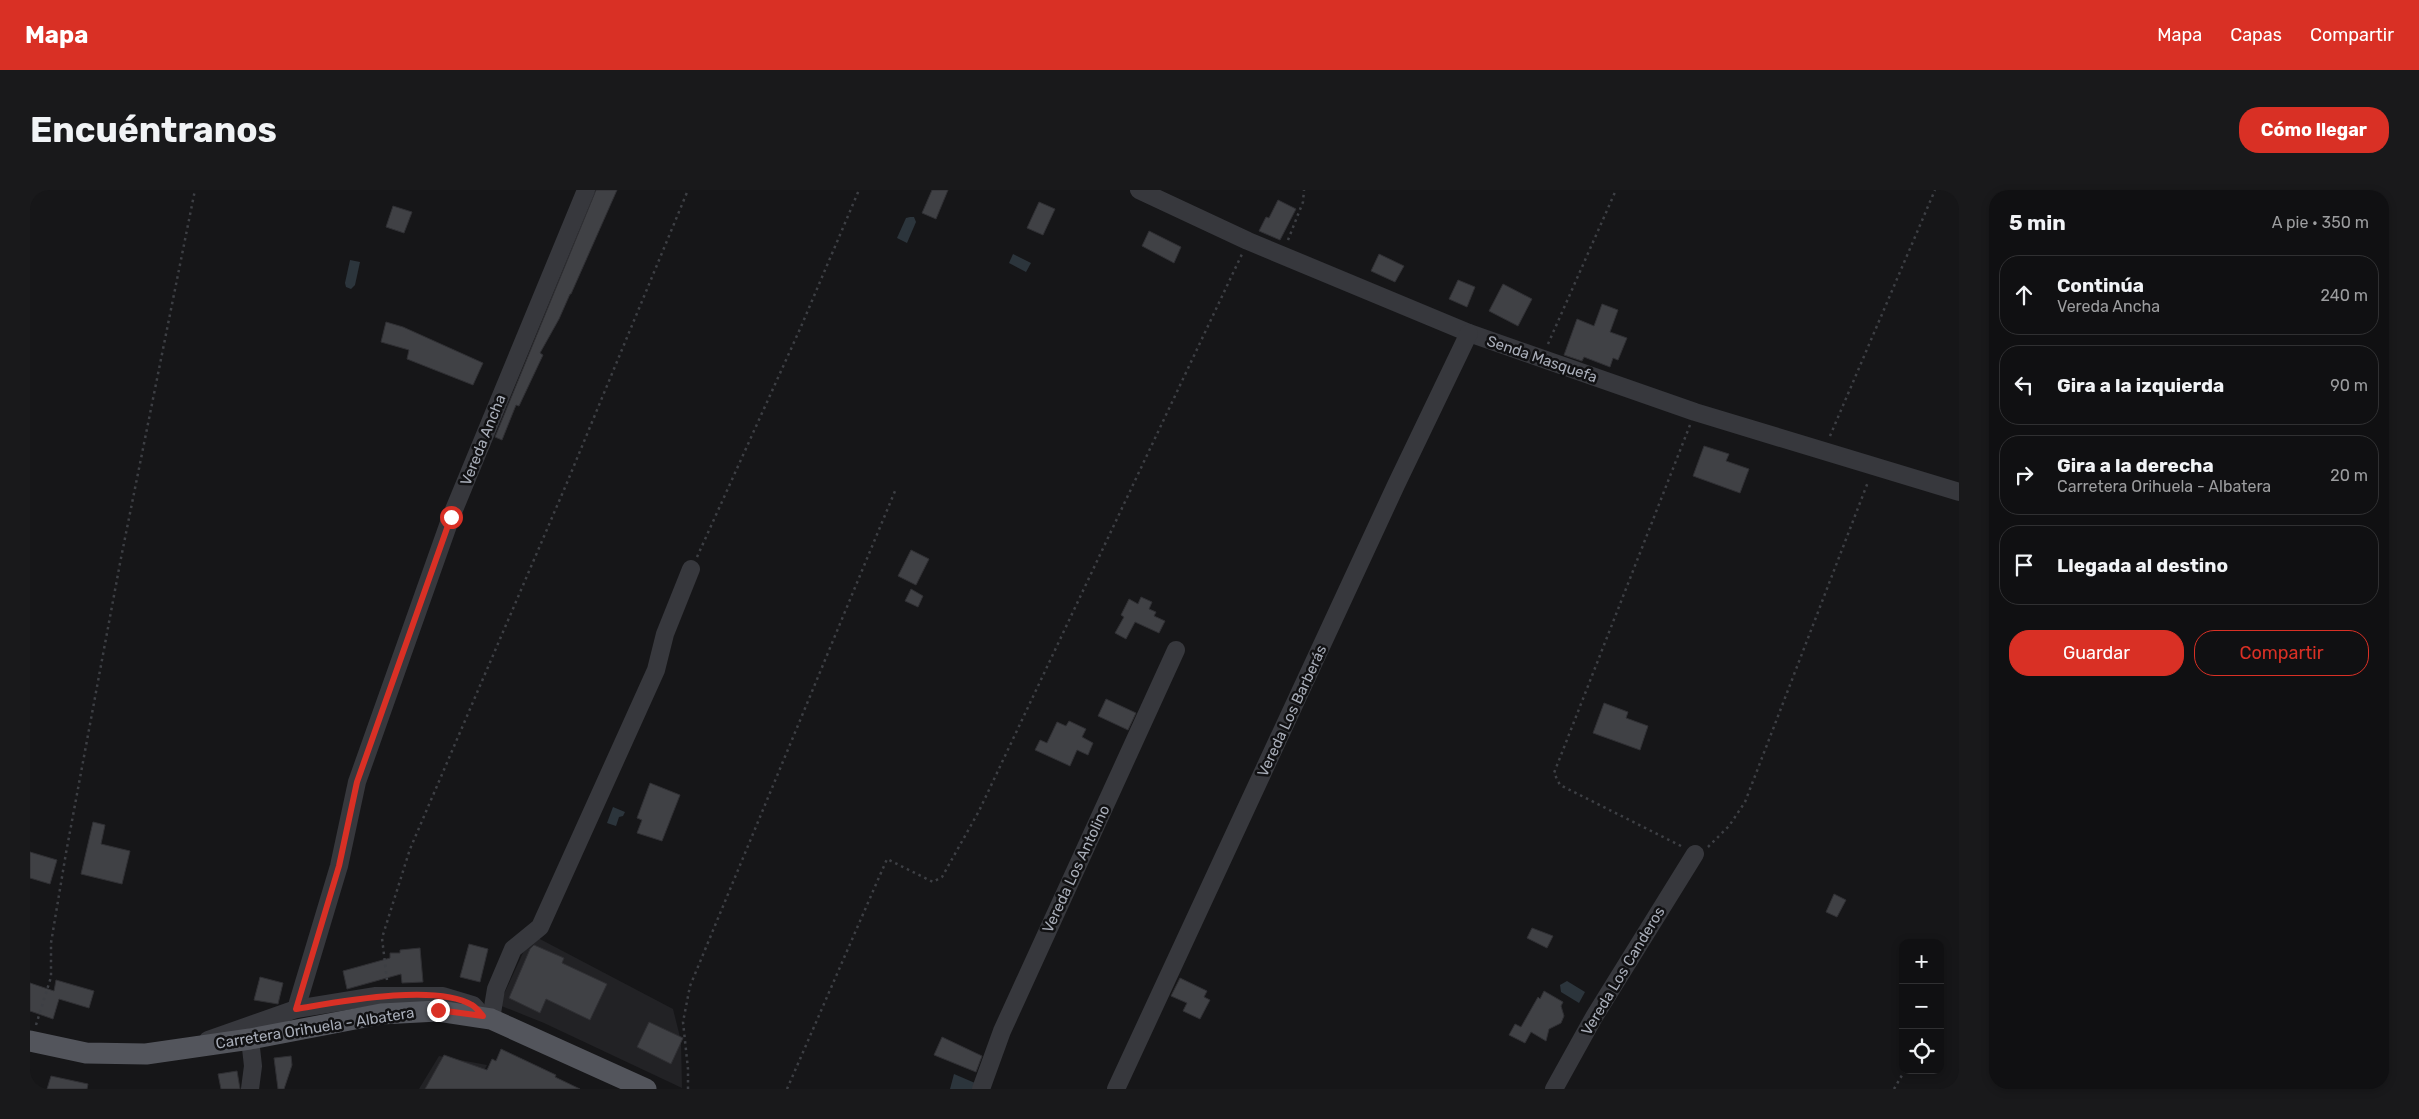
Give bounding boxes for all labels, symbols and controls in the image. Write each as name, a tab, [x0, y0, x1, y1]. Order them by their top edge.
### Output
text: Mapa	[25, 21, 88, 49]
text: Mapa	[2157, 24, 2202, 46]
text: Capas	[2230, 24, 2282, 46]
text: Compartir	[2310, 24, 2394, 46]
button: Cómo llegar	[2239, 107, 2389, 153]
text: Encuéntranos	[30, 109, 277, 151]
text: 5 min	[2009, 210, 2066, 235]
text: A pie · 350 m	[2272, 213, 2369, 232]
text: Continúa	[2057, 274, 2144, 297]
icon: ahead	[2010, 281, 2038, 309]
text: 240 m	[2321, 286, 2368, 305]
text: Vereda Ancha	[2057, 297, 2160, 316]
street label: Senda Masquefa	[1484, 332, 1600, 386]
icon: left	[2010, 371, 2038, 399]
text: Gira a la izquierda	[2057, 374, 2224, 397]
text: 90 m	[2330, 376, 2368, 395]
street label: Vereda Ancha	[457, 392, 509, 488]
text: Gira a la derecha	[2057, 454, 2214, 477]
icon: right	[2010, 461, 2038, 489]
text: 20 m	[2330, 466, 2368, 485]
text: Carretera Orihuela - Albatera	[2057, 477, 2271, 496]
route start	[440, 506, 463, 529]
icon: arrive	[2010, 551, 2038, 579]
text: Llegada al destino	[2057, 554, 2228, 577]
button: Guardar	[2009, 630, 2184, 676]
button: Compartir	[2194, 630, 2369, 676]
street label: Vereda Los Barberás	[1254, 642, 1331, 780]
street label: Vereda Los Antolino	[1039, 802, 1113, 936]
street label: Vereda Los Canderos	[1577, 903, 1669, 1039]
map controls	[1899, 939, 1944, 1074]
button: +	[1899, 939, 1944, 984]
button: −	[1899, 984, 1944, 1029]
route end	[427, 999, 450, 1022]
street label: Carretera Orihuela - Albatera	[214, 1003, 416, 1053]
button: locate	[1899, 1029, 1944, 1074]

